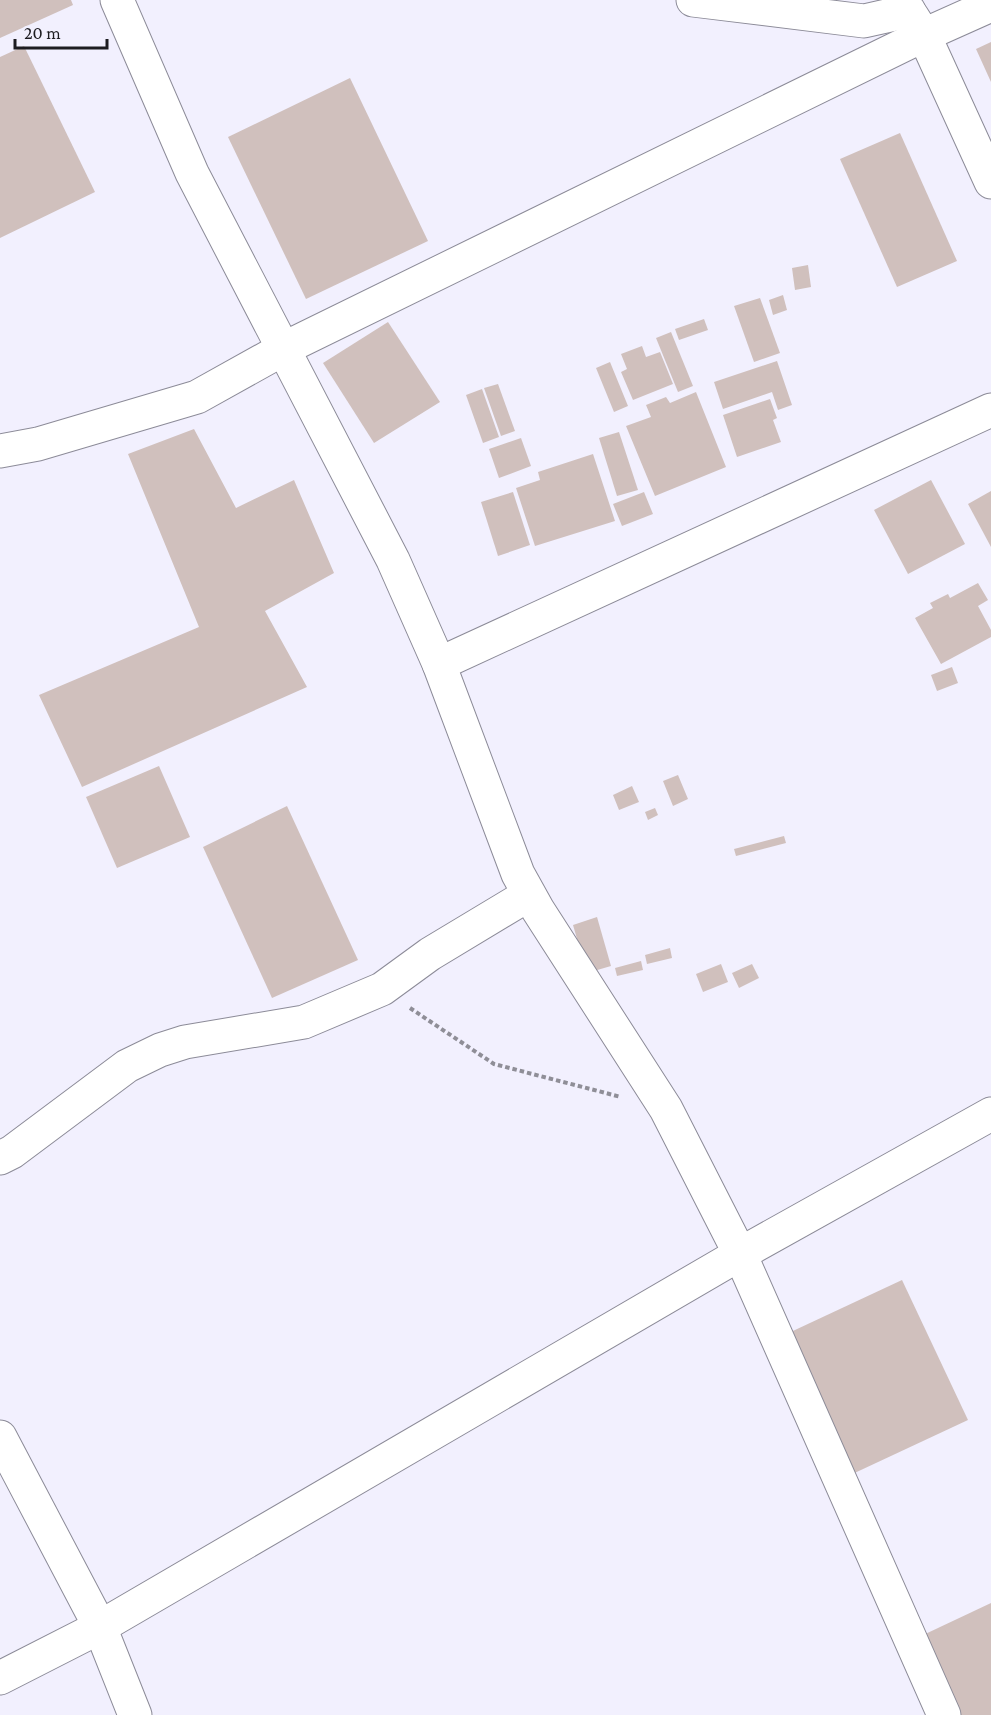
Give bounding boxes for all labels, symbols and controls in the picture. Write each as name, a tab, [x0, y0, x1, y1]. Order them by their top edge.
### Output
scale bar	[15, 12, 106, 50]
text: 20 m	[24, 23, 61, 43]

